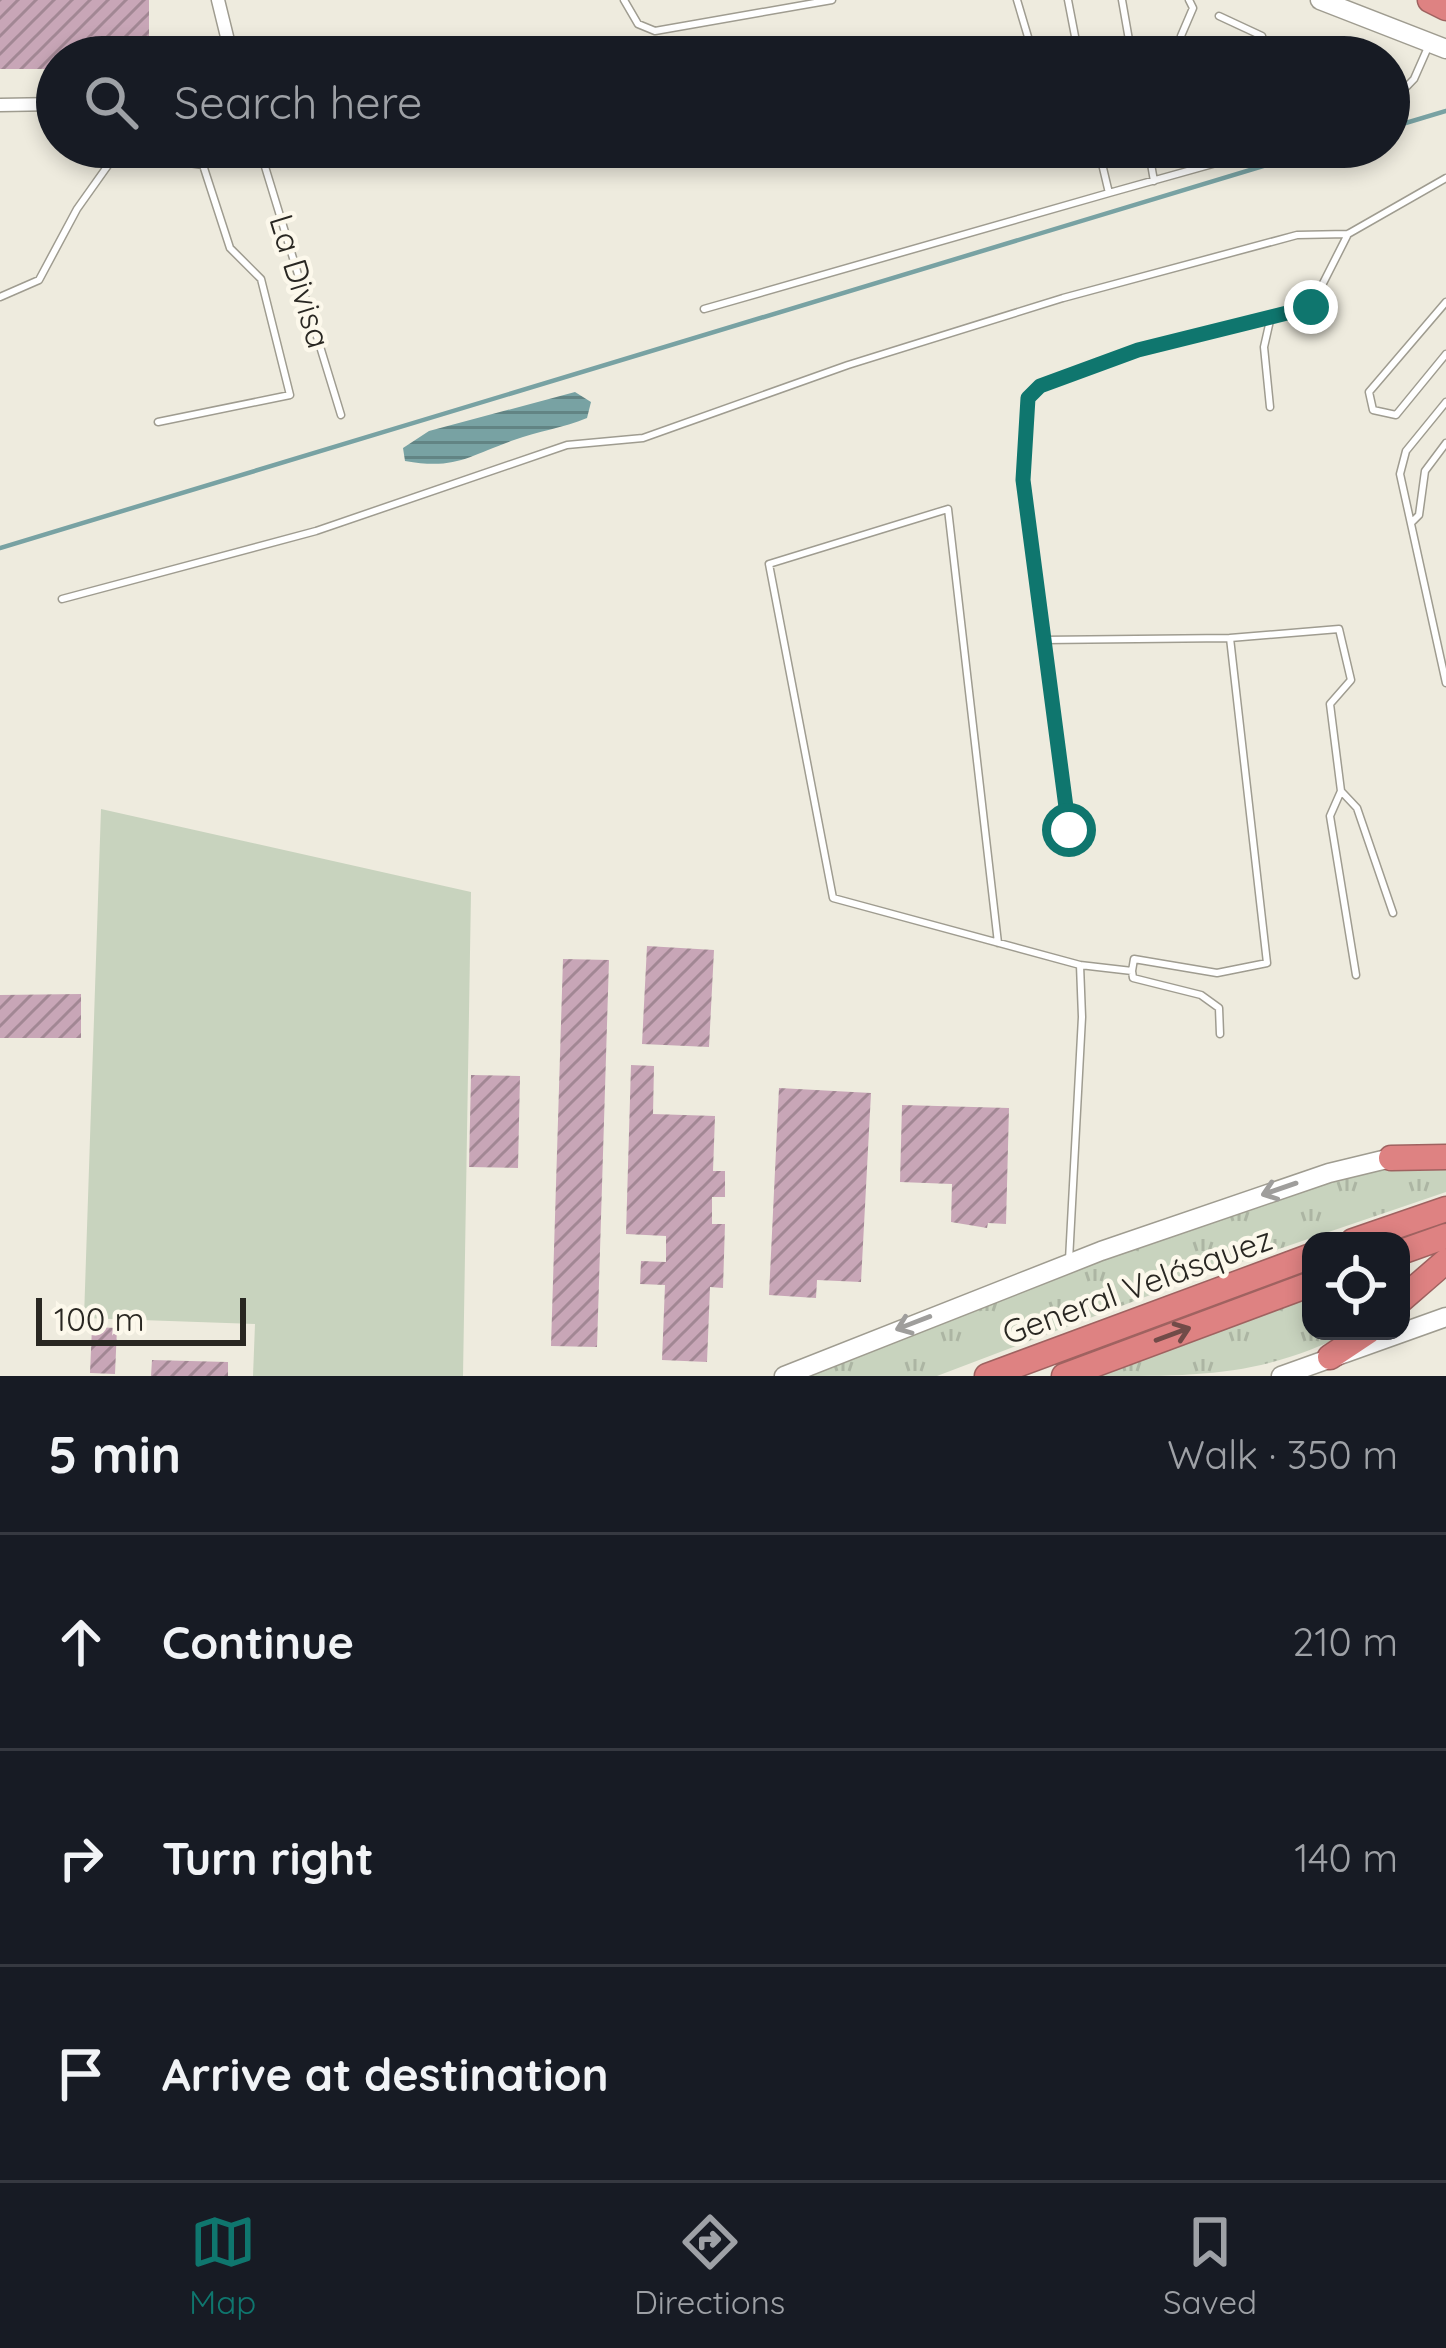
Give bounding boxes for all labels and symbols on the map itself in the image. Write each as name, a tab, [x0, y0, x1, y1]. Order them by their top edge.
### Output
street label: La Divisa	[261, 209, 341, 353]
route end	[1284, 280, 1338, 334]
route start	[1042, 803, 1096, 857]
one-way arrow	[1261, 1180, 1299, 1202]
street label: General Velásquez	[996, 1217, 1278, 1353]
scale bar	[36, 1292, 246, 1345]
one-way arrow	[895, 1314, 932, 1336]
one-way arrow	[1153, 1322, 1190, 1343]

